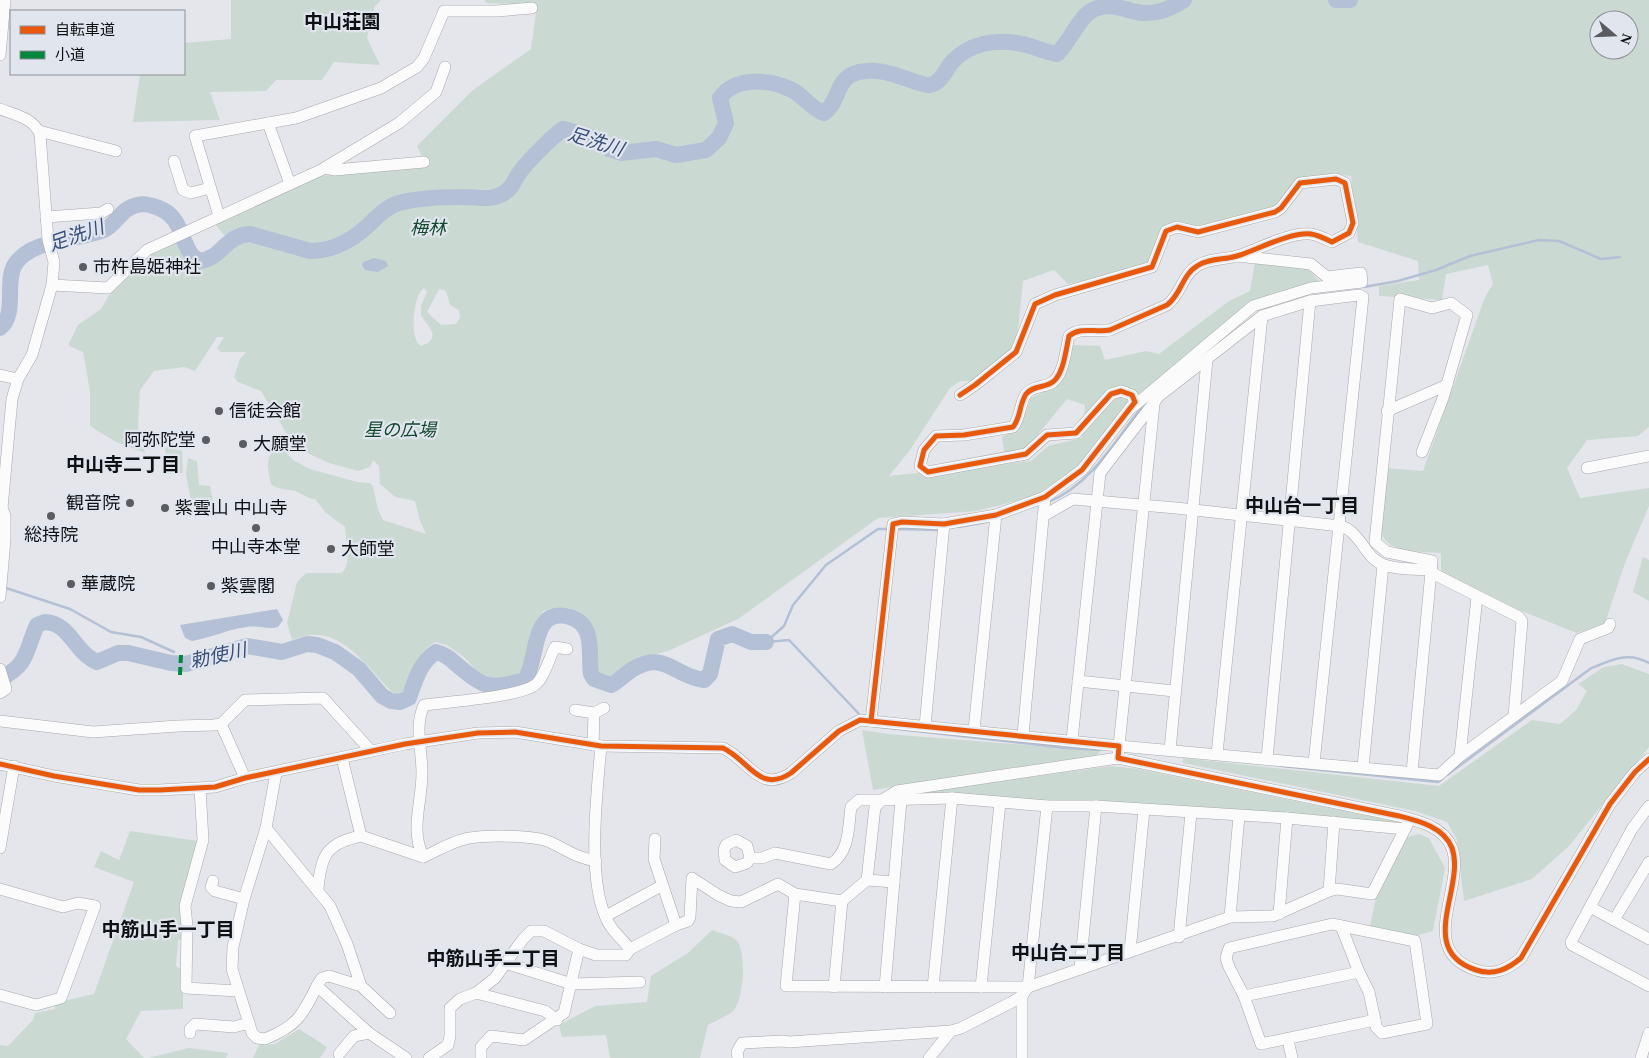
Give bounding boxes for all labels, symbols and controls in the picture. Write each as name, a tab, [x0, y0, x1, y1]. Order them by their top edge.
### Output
legend	[10, 10, 185, 75]
north arrow	[1589, 10, 1639, 60]
district label: 中山荘園	[304, 11, 380, 32]
text: 自転車道	[55, 22, 115, 38]
text: N	[1617, 32, 1635, 46]
text: 小道	[55, 47, 85, 63]
water label: 足洗川	[566, 123, 628, 160]
water label: 足洗川	[46, 216, 108, 255]
park label: 梅林	[410, 218, 448, 238]
place label: 市杵島姫神社	[93, 257, 201, 277]
marker: 市杵島姫神社	[77, 261, 89, 273]
place label: 信徒会館	[229, 401, 301, 421]
marker: 信徒会館	[213, 405, 225, 417]
park label: 星の広場	[364, 420, 438, 440]
place label: 阿弥陀堂	[124, 430, 196, 450]
marker: 阿弥陀堂	[200, 434, 212, 446]
place label: 大願堂	[253, 434, 307, 454]
marker: 大願堂	[237, 438, 249, 450]
district label: 中山寺二丁目	[66, 454, 180, 475]
place label: 観音院	[66, 493, 120, 513]
district label: 中山台一丁目	[1245, 495, 1359, 516]
marker: 観音院	[124, 497, 136, 509]
place label: 紫雲山 中山寺	[175, 498, 288, 518]
marker: 紫雲山 中山寺	[159, 502, 171, 514]
marker: 総持院	[45, 510, 57, 522]
marker: 中山寺本堂	[250, 522, 262, 534]
place label: 総持院	[24, 525, 78, 545]
place label: 中山寺本堂	[211, 537, 301, 557]
place label: 大師堂	[341, 539, 395, 559]
marker: 大師堂	[325, 543, 337, 555]
place label: 華蔵院	[81, 574, 135, 594]
place label: 紫雲閣	[221, 576, 275, 596]
marker: 華蔵院	[65, 578, 77, 590]
marker: 紫雲閣	[205, 580, 217, 592]
water label: 勅使川	[188, 639, 250, 672]
district label: 中筋山手一丁目	[101, 919, 235, 940]
district label: 中山台二丁目	[1011, 942, 1125, 963]
district label: 中筋山手二丁目	[426, 948, 560, 969]

